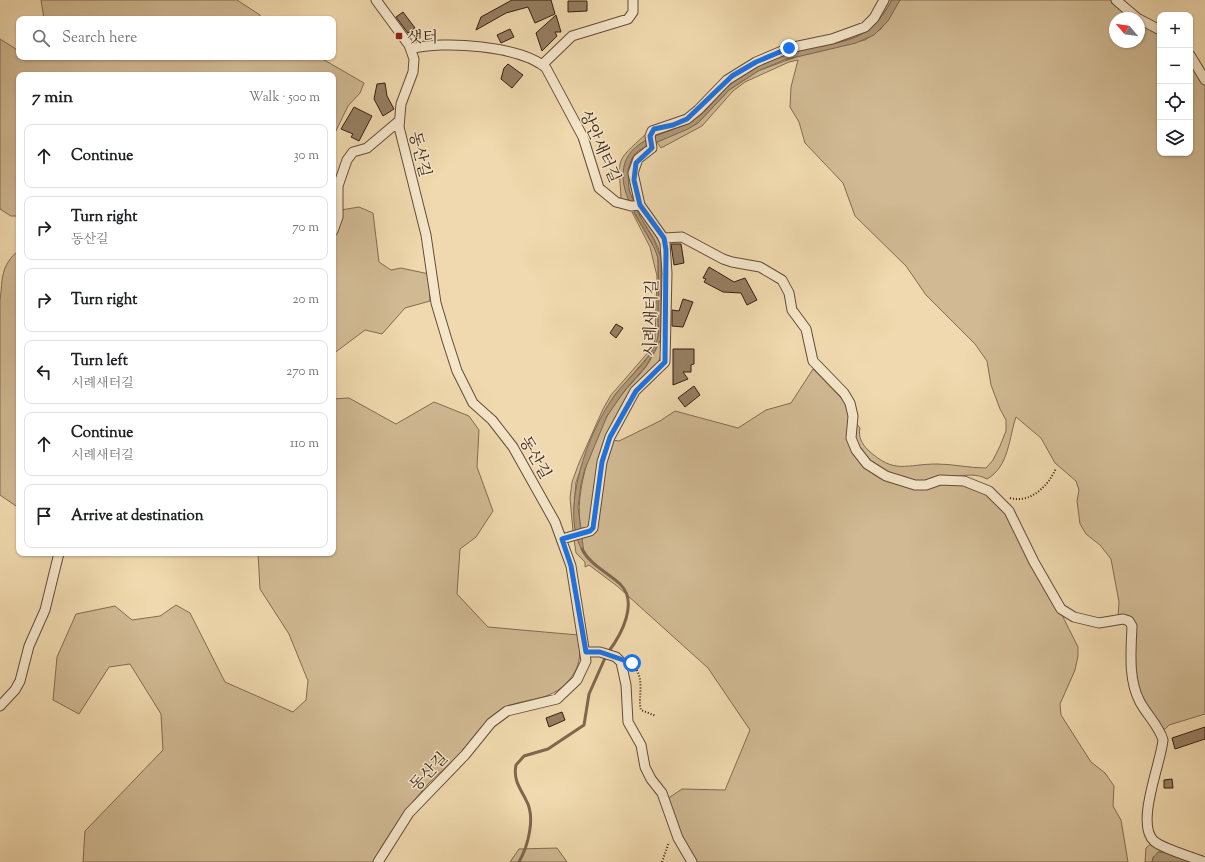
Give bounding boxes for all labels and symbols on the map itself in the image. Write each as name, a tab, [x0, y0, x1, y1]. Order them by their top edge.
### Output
north arrow	[1109, 12, 1145, 48]
place label: 샛터	[407, 27, 438, 50]
marker: 샛터	[394, 31, 404, 41]
route end	[780, 39, 798, 57]
street label: 상안새터길	[572, 107, 625, 187]
street label: 동산길	[402, 129, 435, 180]
street label: 시례새터길	[640, 279, 665, 357]
street label: 동산길	[512, 432, 555, 484]
route start	[623, 654, 641, 672]
street label: 동산길	[405, 748, 454, 797]

